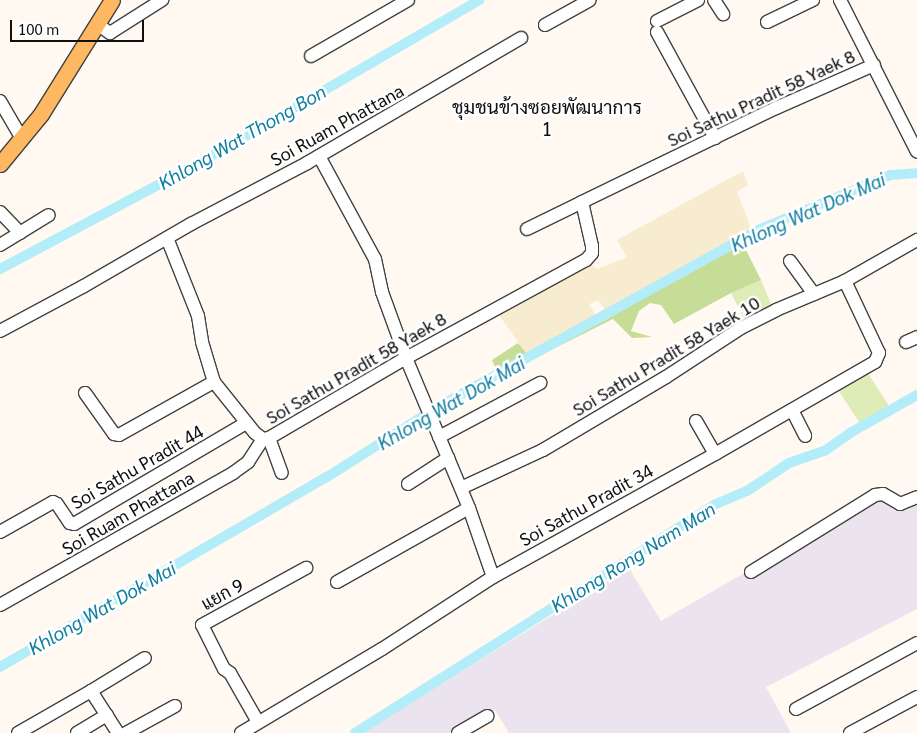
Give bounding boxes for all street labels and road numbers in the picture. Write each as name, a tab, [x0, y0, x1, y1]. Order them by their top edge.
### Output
street label: Soi Sathu Pradit 58 Yaek 8	[664, 45, 858, 151]
street label: Soi Ruam Phattana	[267, 79, 407, 171]
street label: Soi Sathu Pradit 58 Yaek 10	[569, 292, 763, 420]
street label: Soi Sathu Pradit 58 Yaek 8	[262, 308, 450, 428]
street label: Soi Sathu Pradit 44	[67, 420, 207, 514]
street label: Soi Sathu Pradit 34	[516, 459, 656, 551]
street label: Soi Ruam Phattana	[58, 466, 198, 560]
street label: แยก 9	[197, 574, 247, 614]

